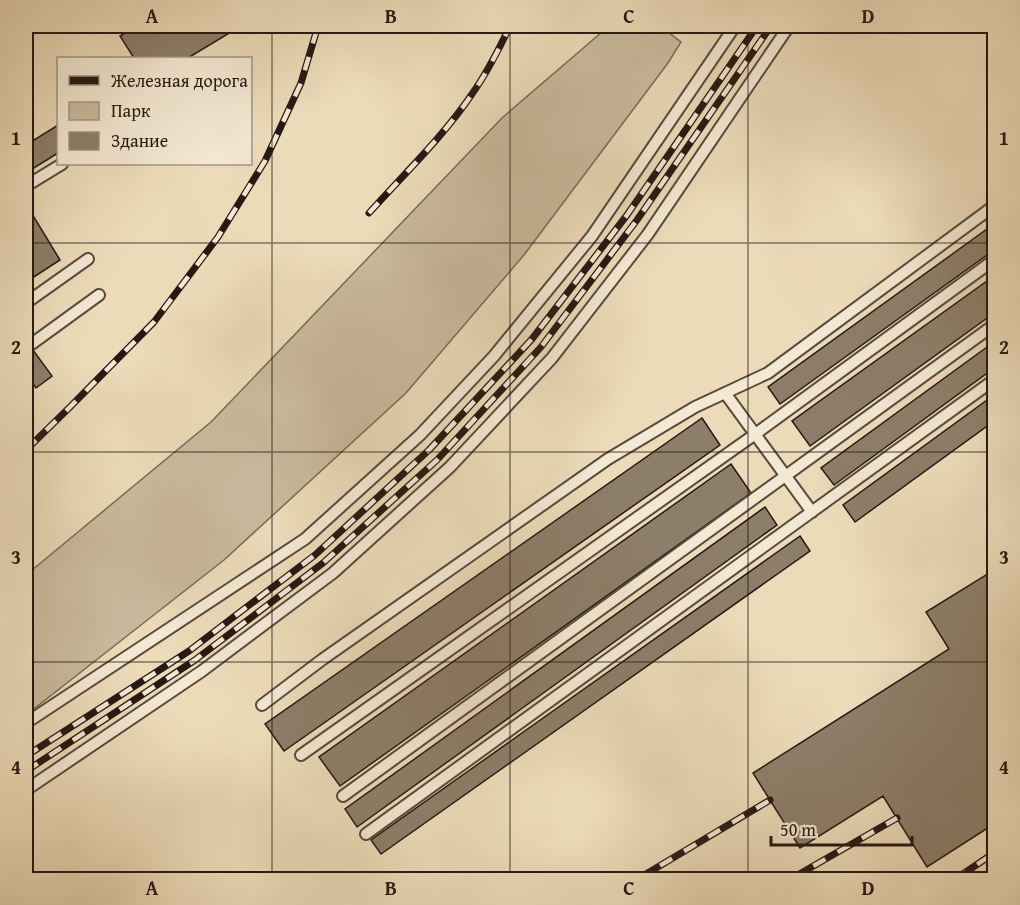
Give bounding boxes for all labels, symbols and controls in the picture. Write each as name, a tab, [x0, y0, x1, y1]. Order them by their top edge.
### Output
text: A	[146, 1, 159, 30]
text: B	[385, 1, 397, 30]
text: C	[623, 1, 635, 30]
text: D	[861, 1, 875, 30]
legend	[57, 57, 252, 165]
text: Железная дорога	[110, 67, 248, 94]
text: Парк	[111, 97, 151, 124]
text: 1	[11, 123, 21, 152]
text: 1	[999, 123, 1009, 152]
text: Здание	[111, 127, 168, 154]
text: 2	[11, 332, 21, 361]
text: 2	[999, 332, 1009, 361]
text: 3	[11, 542, 21, 571]
text: 3	[999, 542, 1009, 571]
text: 4	[11, 752, 21, 781]
text: 4	[999, 752, 1009, 781]
scale bar	[771, 809, 912, 847]
text: 50 m	[780, 816, 816, 843]
text: A	[146, 873, 159, 902]
text: B	[385, 873, 397, 902]
text: C	[623, 873, 635, 902]
text: D	[861, 873, 875, 902]

